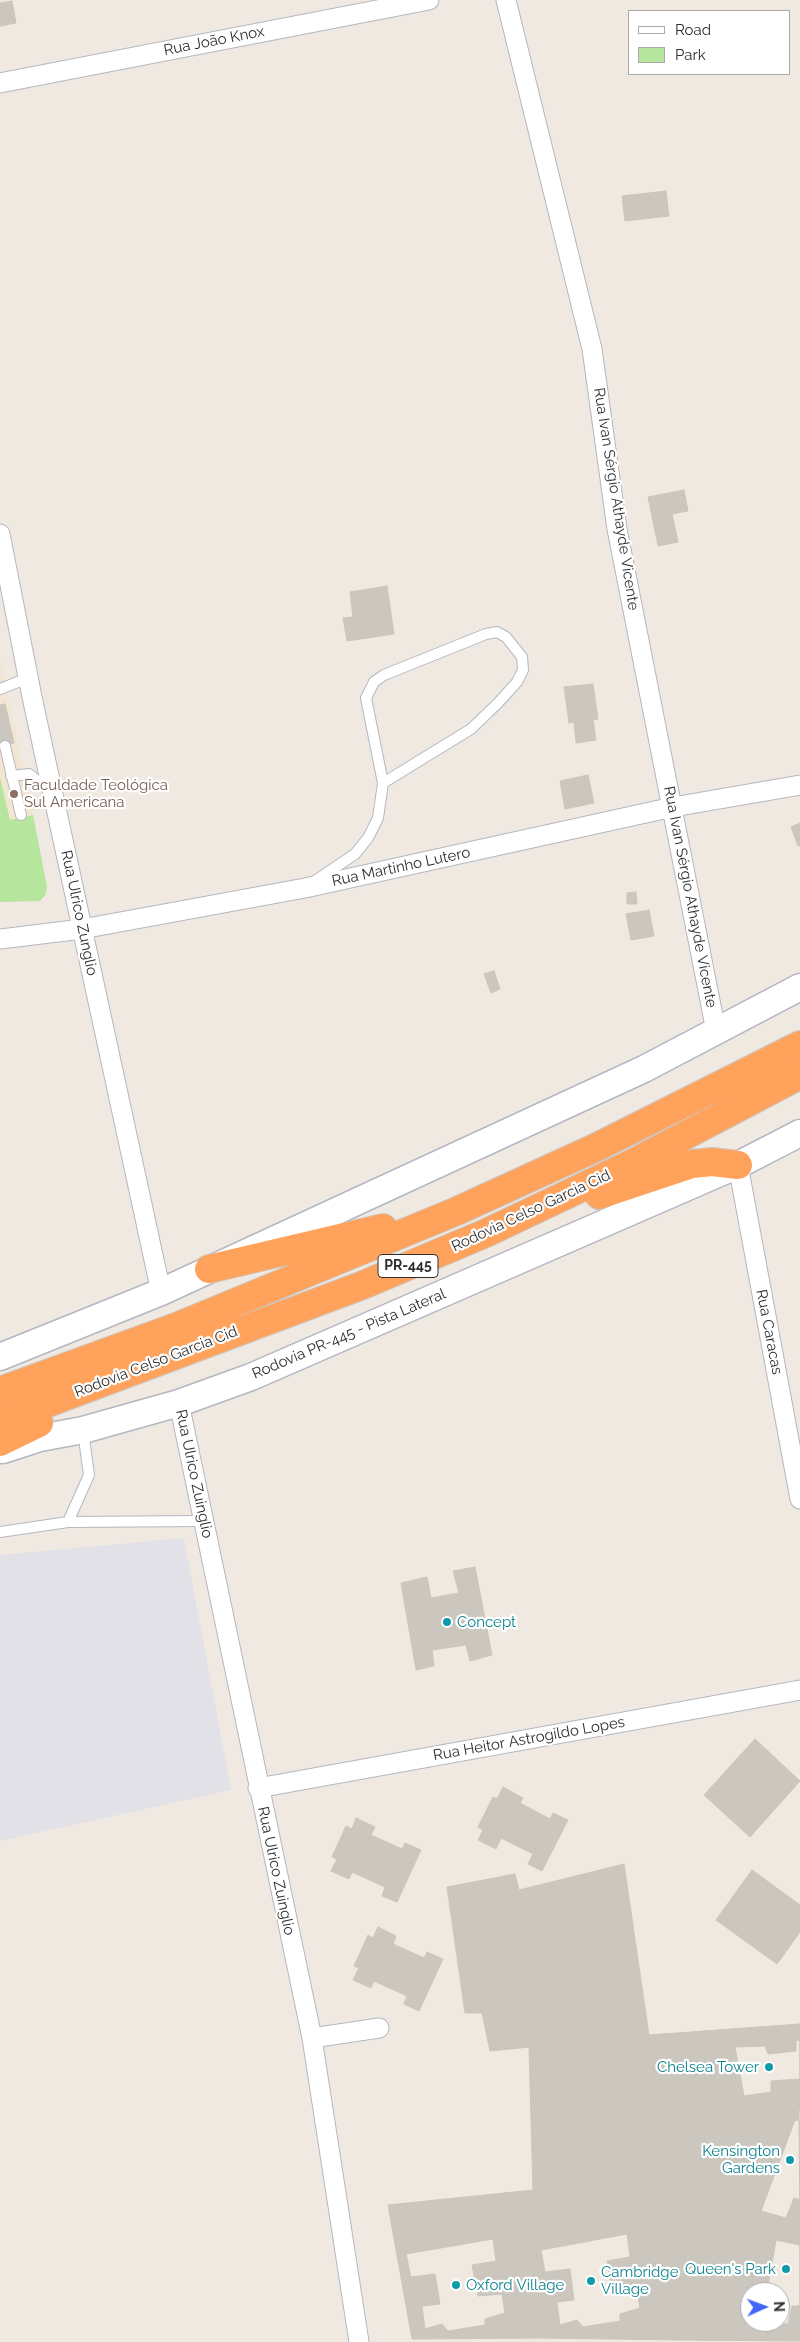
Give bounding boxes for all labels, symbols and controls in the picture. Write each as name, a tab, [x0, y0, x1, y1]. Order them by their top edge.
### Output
legend	[628, 10, 790, 75]
text: Road	[675, 21, 711, 39]
street label: Rua João Knox	[162, 22, 266, 60]
text: Park	[675, 46, 706, 64]
street label: Rua Ivan Sérgio Athayde Vicente	[589, 386, 643, 612]
place label: Faculdade Teológica Sul Americana	[24, 776, 168, 811]
street label: Rua Ivan Sérgio Athayde Vicente	[660, 785, 720, 1009]
marker: Faculdade Teológica Sul Americana	[8, 788, 20, 800]
street label: Rua Martinho Lutero	[330, 844, 472, 890]
street label: Rua Ulrico Zunglio	[57, 849, 101, 977]
street label: Rodovia Celso Garcia Cid	[449, 1166, 613, 1256]
road number: PR-445	[378, 1254, 438, 1278]
street label: Rodovia PR-445 - Pista Lateral	[250, 1285, 448, 1383]
street label: Rua Caracas	[752, 1288, 786, 1376]
street label: Rodovia Celso Garcia Cid	[72, 1323, 240, 1401]
street label: Rua Ulrico Zuinglio	[172, 1408, 216, 1540]
place label: Concept	[457, 1613, 516, 1631]
marker: Concept	[441, 1616, 453, 1628]
street label: Rua Heitor Astrogildo Lopes	[432, 1713, 626, 1765]
street label: Rua Ulrico Zuinglio	[254, 1805, 298, 1937]
place label: Chelsea Tower	[657, 2058, 759, 2076]
marker: Chelsea Tower	[763, 2061, 775, 2073]
place label: Kensington Gardens	[702, 2142, 780, 2177]
marker: Kensington Gardens	[784, 2154, 796, 2166]
place label: Queen's Park	[685, 2260, 776, 2278]
place label: Cambridge Village	[601, 2263, 678, 2298]
marker: Queen's Park	[780, 2263, 792, 2275]
marker: Cambridge Village	[585, 2275, 597, 2287]
place label: Oxford Village	[466, 2276, 564, 2294]
marker: Oxford Village	[450, 2279, 462, 2291]
north arrow	[740, 2282, 790, 2332]
text: N	[771, 2301, 787, 2312]

